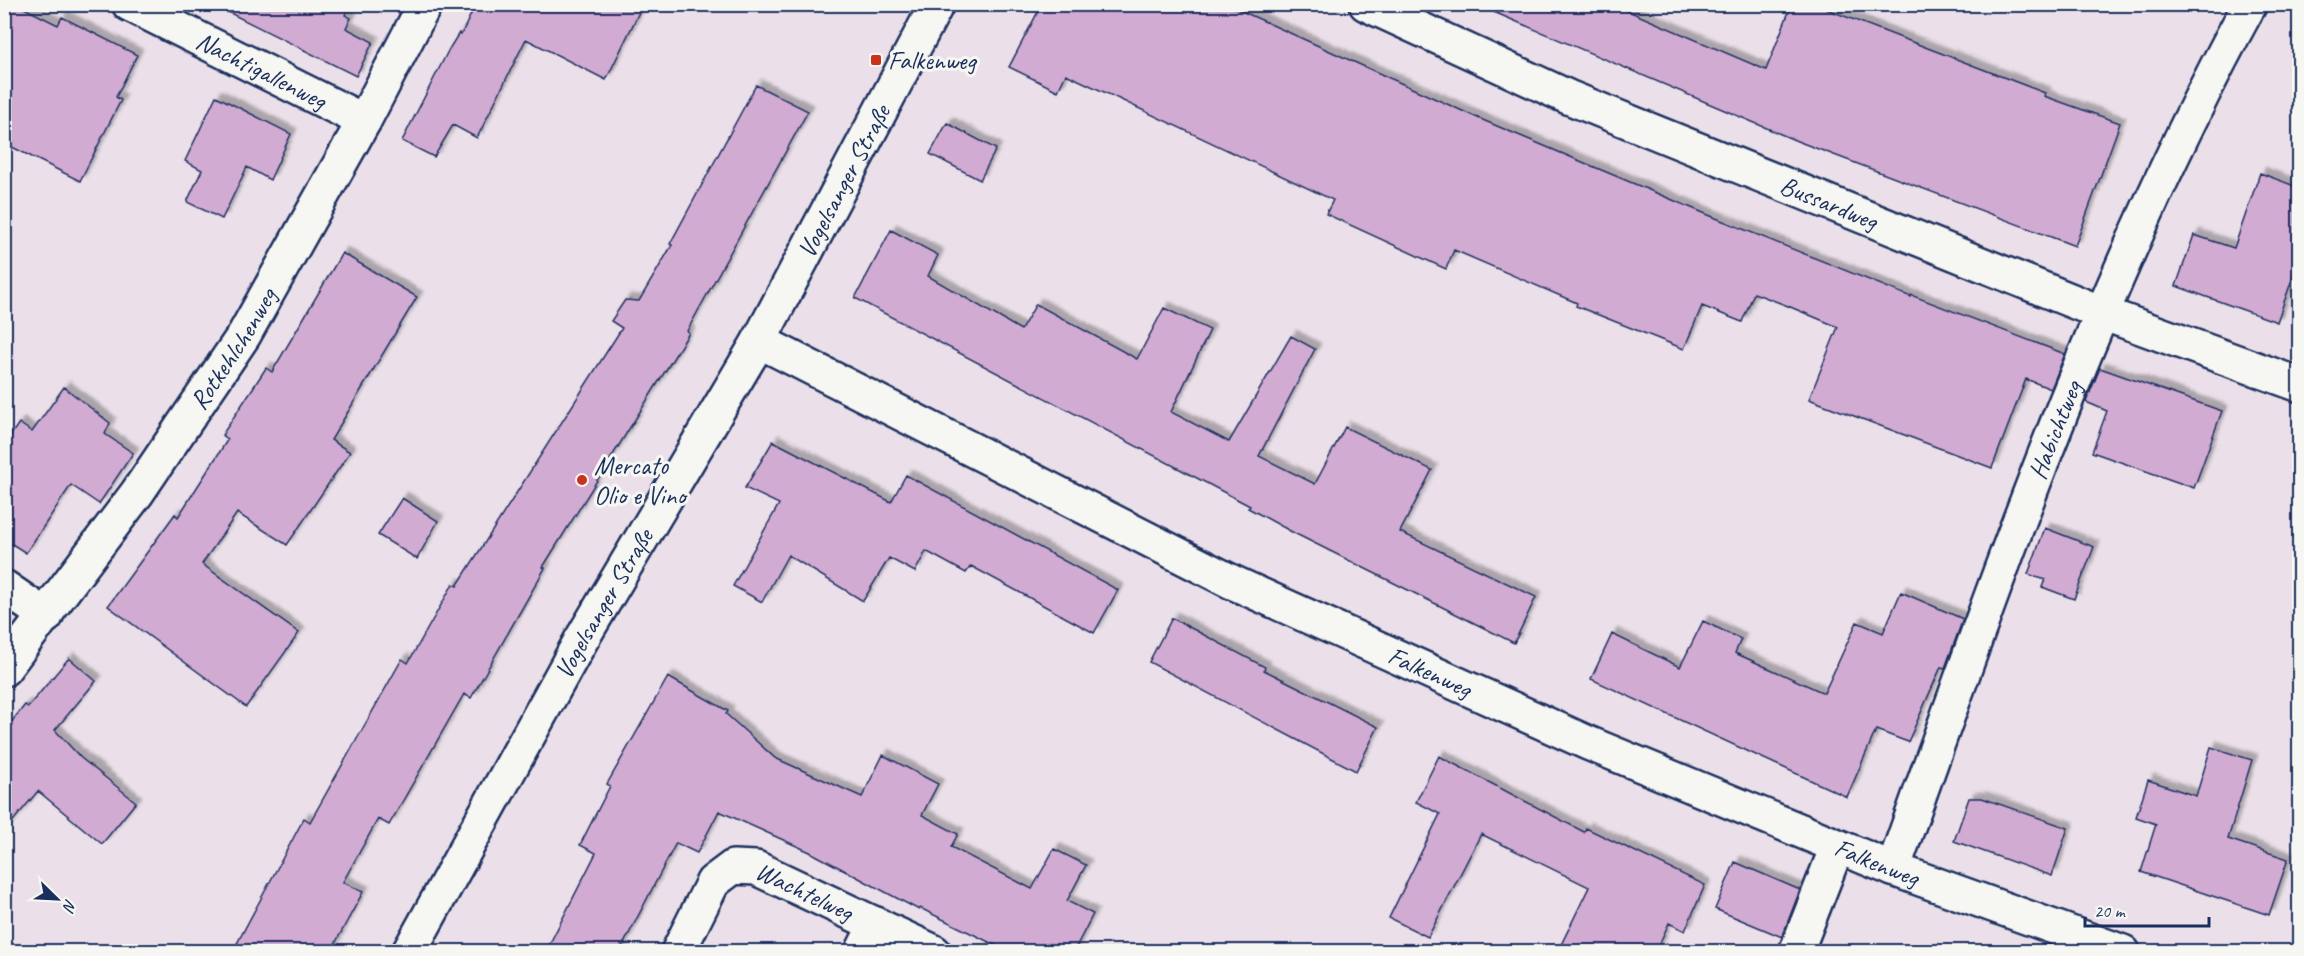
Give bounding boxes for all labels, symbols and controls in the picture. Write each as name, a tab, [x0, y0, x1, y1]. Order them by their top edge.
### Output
street label: Nachtigallenweg	[191, 24, 334, 117]
place label: Falkenweg	[888, 44, 977, 77]
marker: Falkenweg	[869, 53, 883, 67]
street label: Vogelsanger Straße	[790, 97, 898, 263]
street label: Bussardweg	[1776, 168, 1884, 238]
street label: Rotkehlchenweg	[182, 280, 284, 416]
street label: Habichtweg	[2020, 374, 2090, 484]
place label: Mercato Olio e Vino	[594, 449, 688, 512]
marker: Mercato Olio e Vino	[575, 473, 589, 487]
street label: Vogelsanger Straße	[547, 520, 661, 684]
street label: Falkenweg	[1383, 638, 1478, 705]
street label: Falkenweg	[1830, 830, 1925, 894]
street label: Wachtelweg	[751, 854, 860, 929]
north arrow	[27, 869, 87, 929]
scale bar	[2085, 890, 2210, 928]
text: N	[57, 896, 81, 916]
text: 20 m	[2094, 900, 2127, 922]

